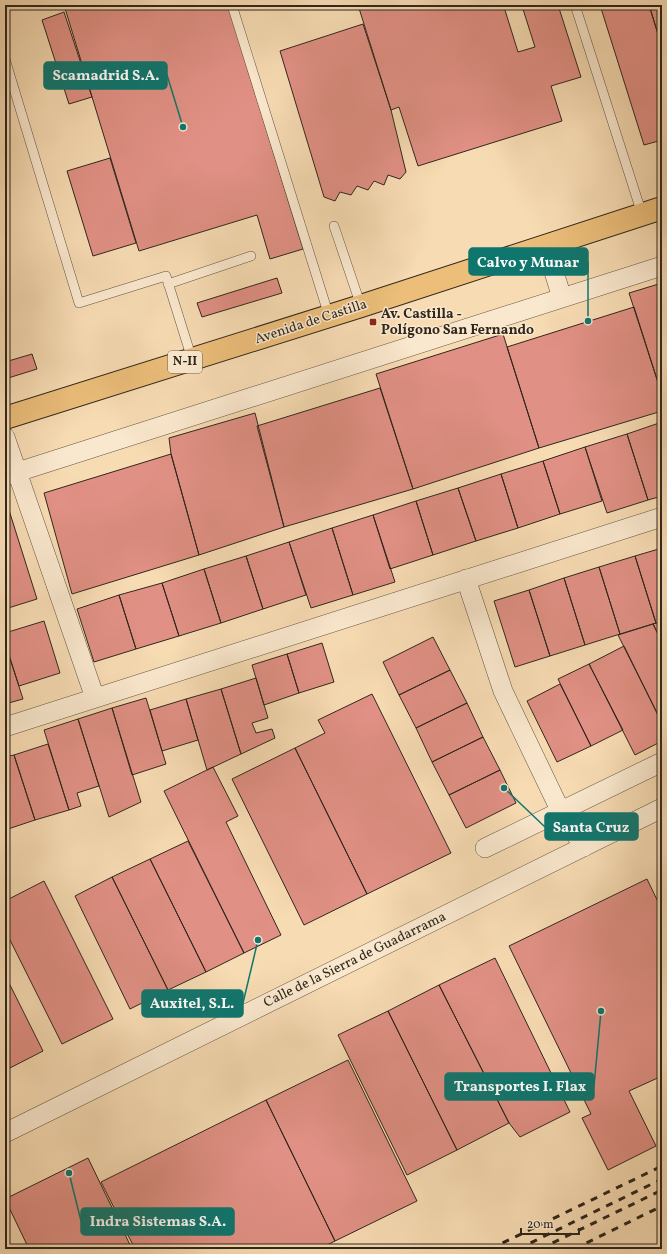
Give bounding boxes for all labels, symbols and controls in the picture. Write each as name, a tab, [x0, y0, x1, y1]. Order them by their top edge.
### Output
callout: Scamadrid S.A.	[44, 62, 167, 89]
text: Scamadrid S.A.	[52, 66, 160, 87]
callout: Calvo y Munar	[469, 248, 588, 275]
text: Calvo y Munar	[477, 253, 579, 274]
street label: Avenida de Castilla	[252, 295, 370, 349]
place label: Av. Castilla - Polígono San Fernando	[381, 305, 534, 340]
marker: Av. Castilla - Polígono San Fernando	[368, 317, 378, 327]
road number: N-II	[168, 351, 202, 373]
callout: Santa Cruz	[545, 813, 638, 840]
text: Santa Cruz	[553, 818, 630, 839]
street label: Calle de la Sierra de Guadarrama	[261, 907, 449, 1013]
callout: Auxitel, S.L.	[142, 990, 243, 1017]
text: Auxitel, S.L.	[150, 994, 234, 1015]
callout: Transportes I. Flax	[445, 1073, 594, 1100]
text: Transportes I. Flax	[454, 1077, 587, 1098]
callout: Indra Sistemas S.A.	[81, 1208, 234, 1235]
scale bar	[521, 1210, 579, 1236]
text: Indra Sistemas S.A.	[90, 1212, 226, 1233]
text: 20 m	[527, 1217, 554, 1233]

